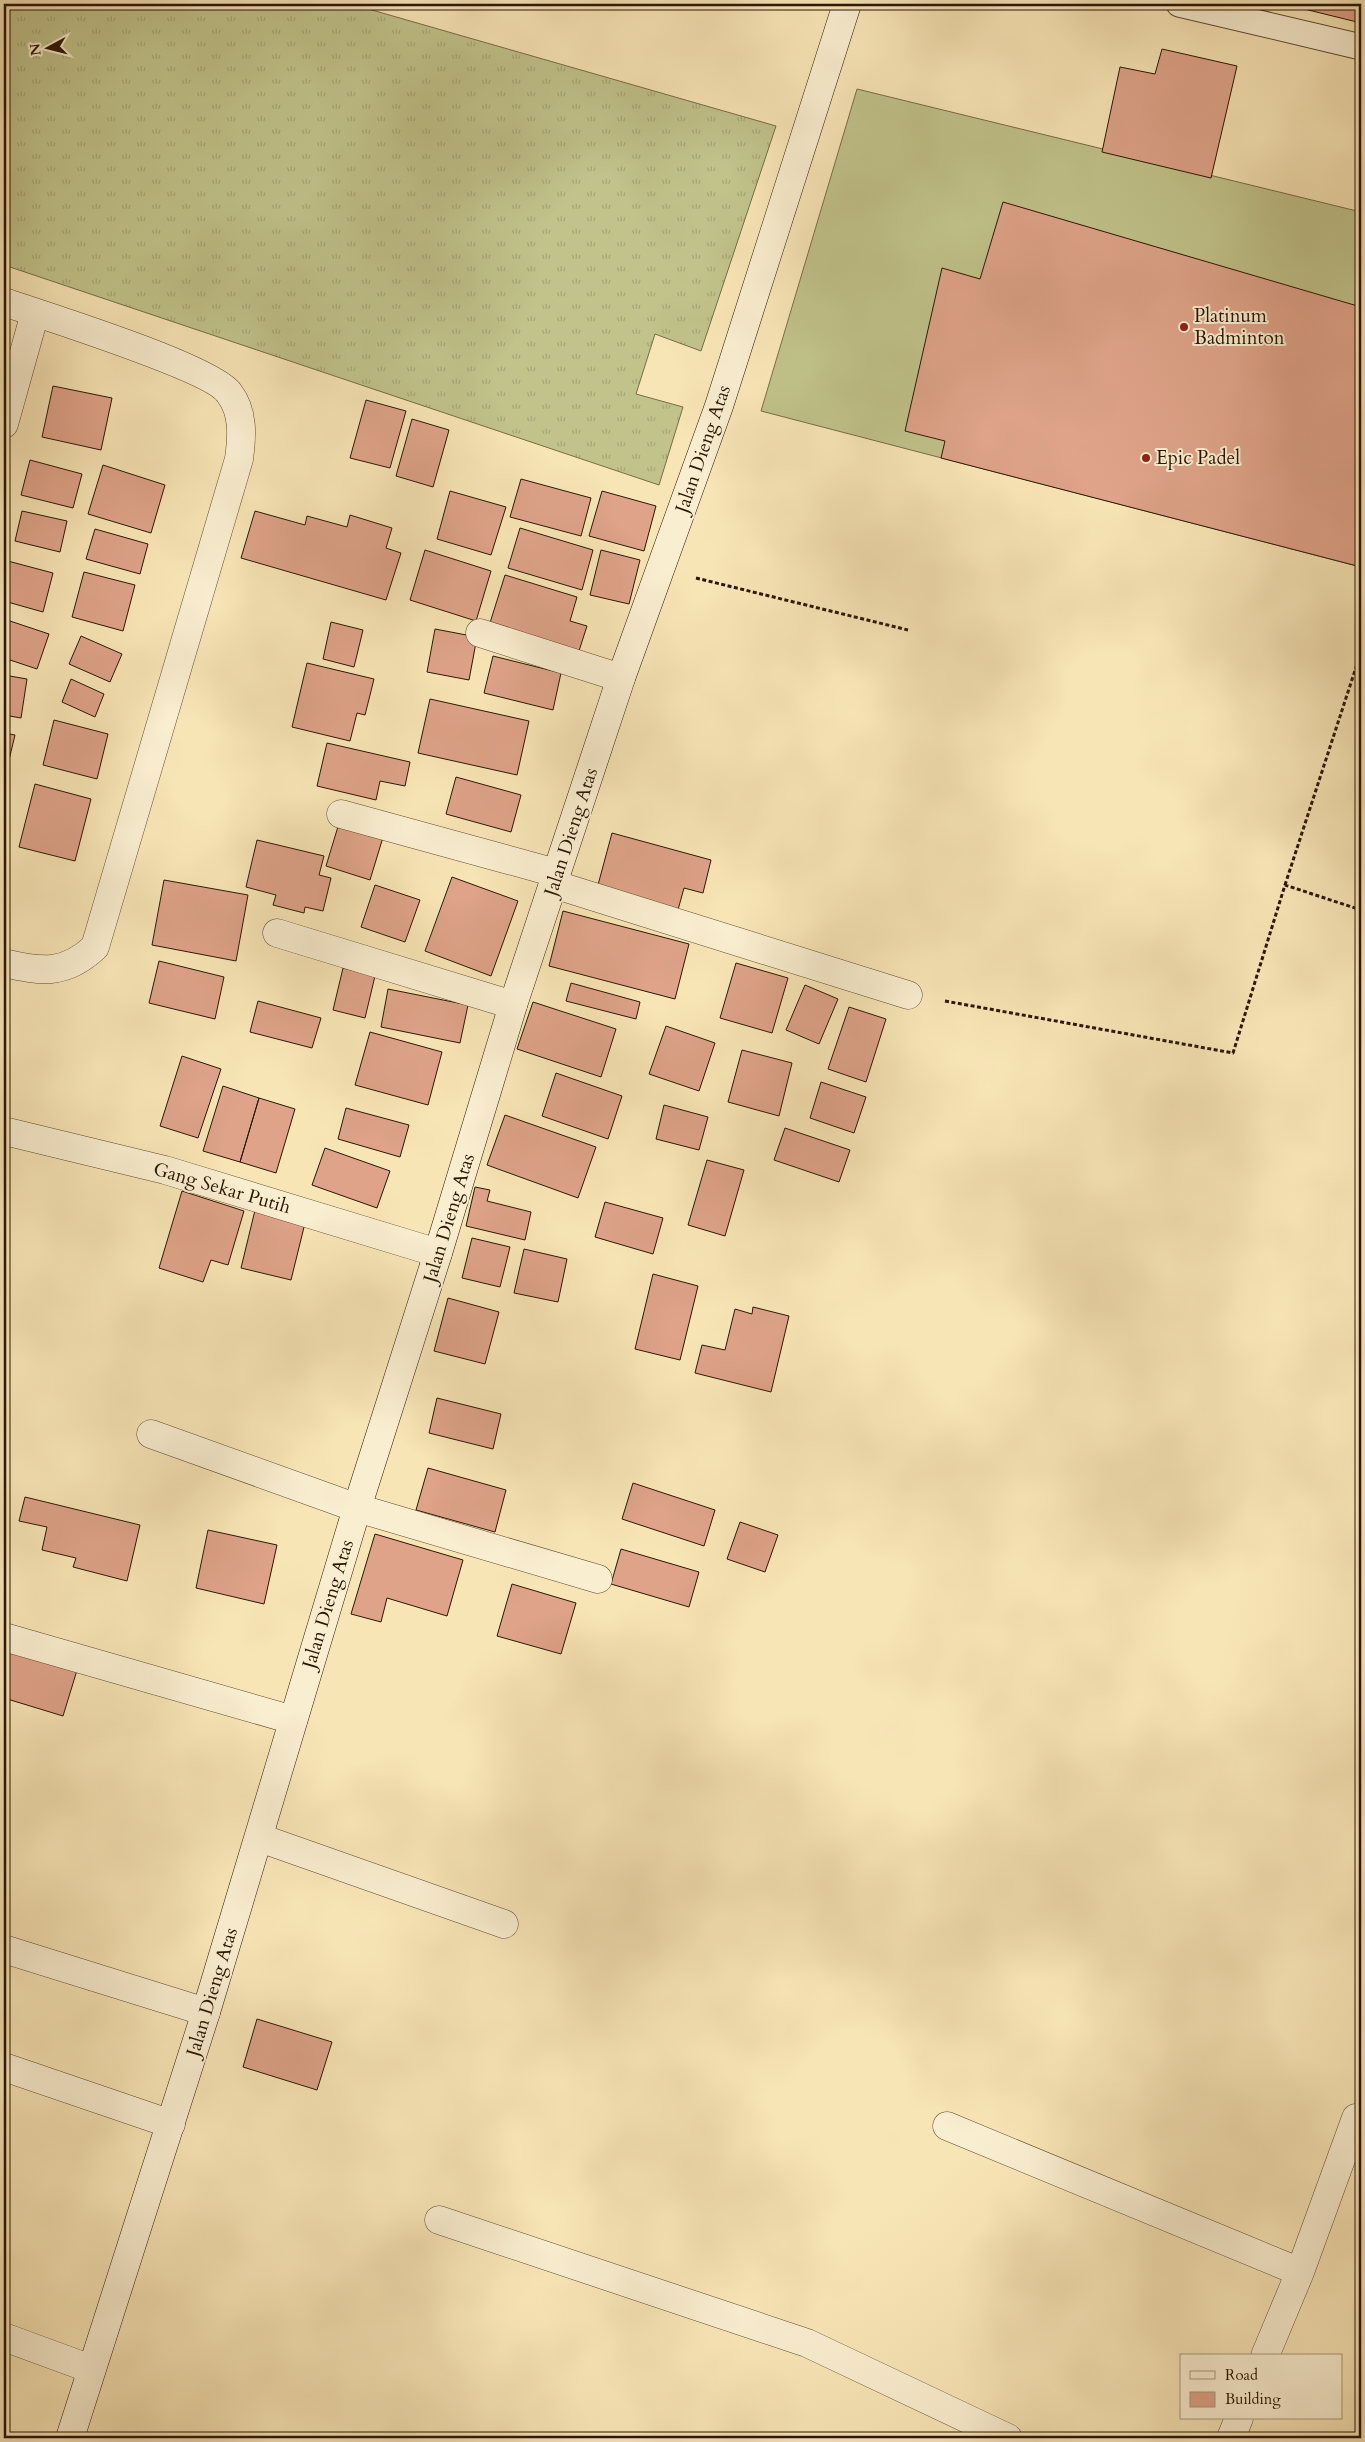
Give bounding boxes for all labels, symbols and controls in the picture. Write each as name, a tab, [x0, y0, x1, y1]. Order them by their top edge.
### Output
north arrow	[22, 22, 72, 72]
text: N	[25, 42, 46, 57]
place label: Platinum Badminton	[1194, 303, 1285, 351]
marker: Platinum Badminton	[1178, 321, 1190, 333]
street label: Jalan Dieng Atas	[668, 382, 737, 519]
place label: Epic Padel	[1156, 445, 1240, 471]
marker: Epic Padel	[1140, 452, 1152, 464]
street label: Jalan Dieng Atas	[537, 764, 604, 902]
street label: Jalan Dieng Atas	[416, 1150, 481, 1289]
street label: Gang Sekar Putih	[150, 1156, 294, 1220]
street label: Jalan Dieng Atas	[295, 1536, 360, 1675]
street label: Jalan Dieng Atas	[179, 1924, 244, 2063]
legend	[1180, 2354, 1342, 2420]
text: Road	[1225, 2365, 1258, 2385]
text: Building	[1225, 2389, 1281, 2409]

